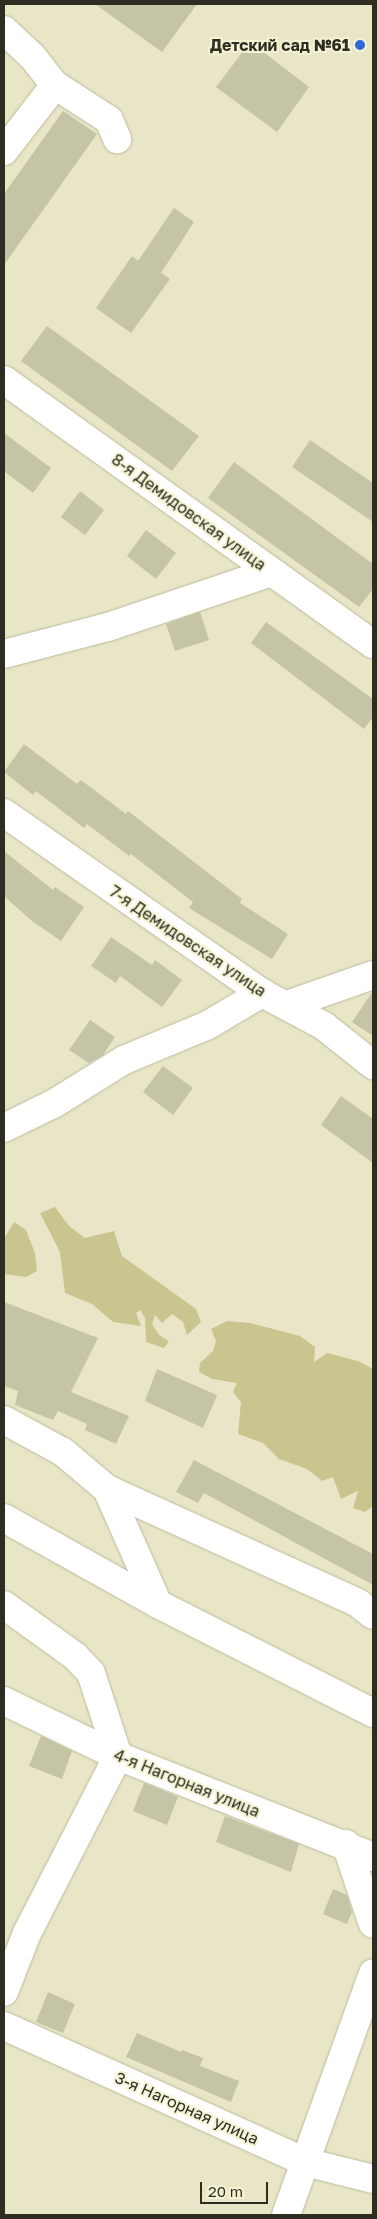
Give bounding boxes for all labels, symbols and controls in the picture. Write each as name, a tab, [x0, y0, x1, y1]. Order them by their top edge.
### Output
place label: Детский сад №61	[210, 35, 350, 55]
marker: Детский сад №61	[354, 39, 366, 51]
street label: 8-я Демидовская улица	[108, 450, 270, 574]
street label: 7-я Демидовская улица	[106, 881, 270, 1001]
street label: 4-я Нагорная улица	[111, 1745, 263, 1821]
street label: 3-я Нагорная улица	[112, 2068, 262, 2148]
scale bar	[202, 2172, 270, 2204]
text: 20 m	[208, 2182, 243, 2200]

